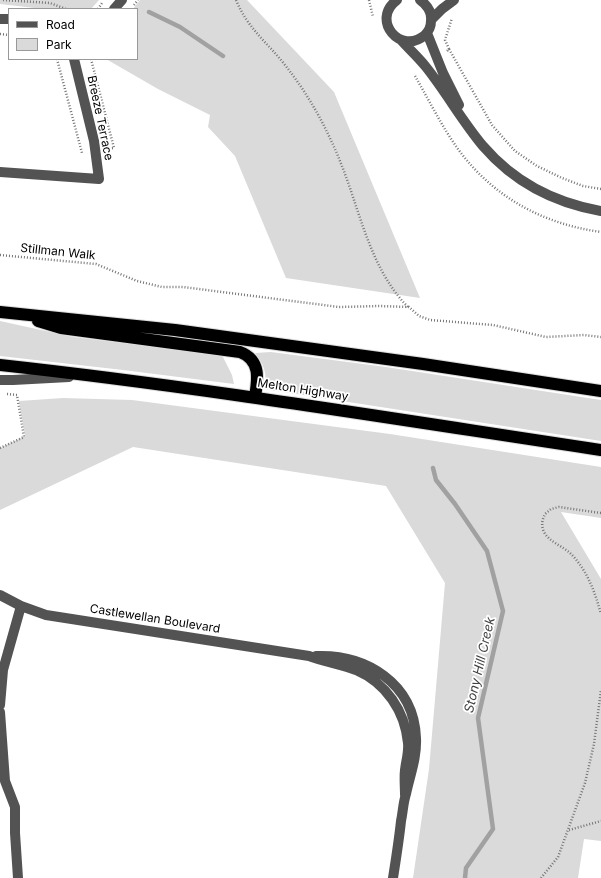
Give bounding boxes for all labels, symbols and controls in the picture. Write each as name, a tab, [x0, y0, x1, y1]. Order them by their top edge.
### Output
legend	[8, 8, 138, 60]
text: Road	[46, 17, 75, 32]
text: Park	[46, 37, 72, 52]
street label: Breeze Terrace	[84, 74, 116, 162]
street label: Stillman Walk	[20, 241, 96, 263]
street label: Melton Highway	[257, 376, 349, 404]
street label: Castlewellan Boulevard	[89, 602, 221, 636]
water label: Stony Hill Creek	[461, 616, 499, 714]

